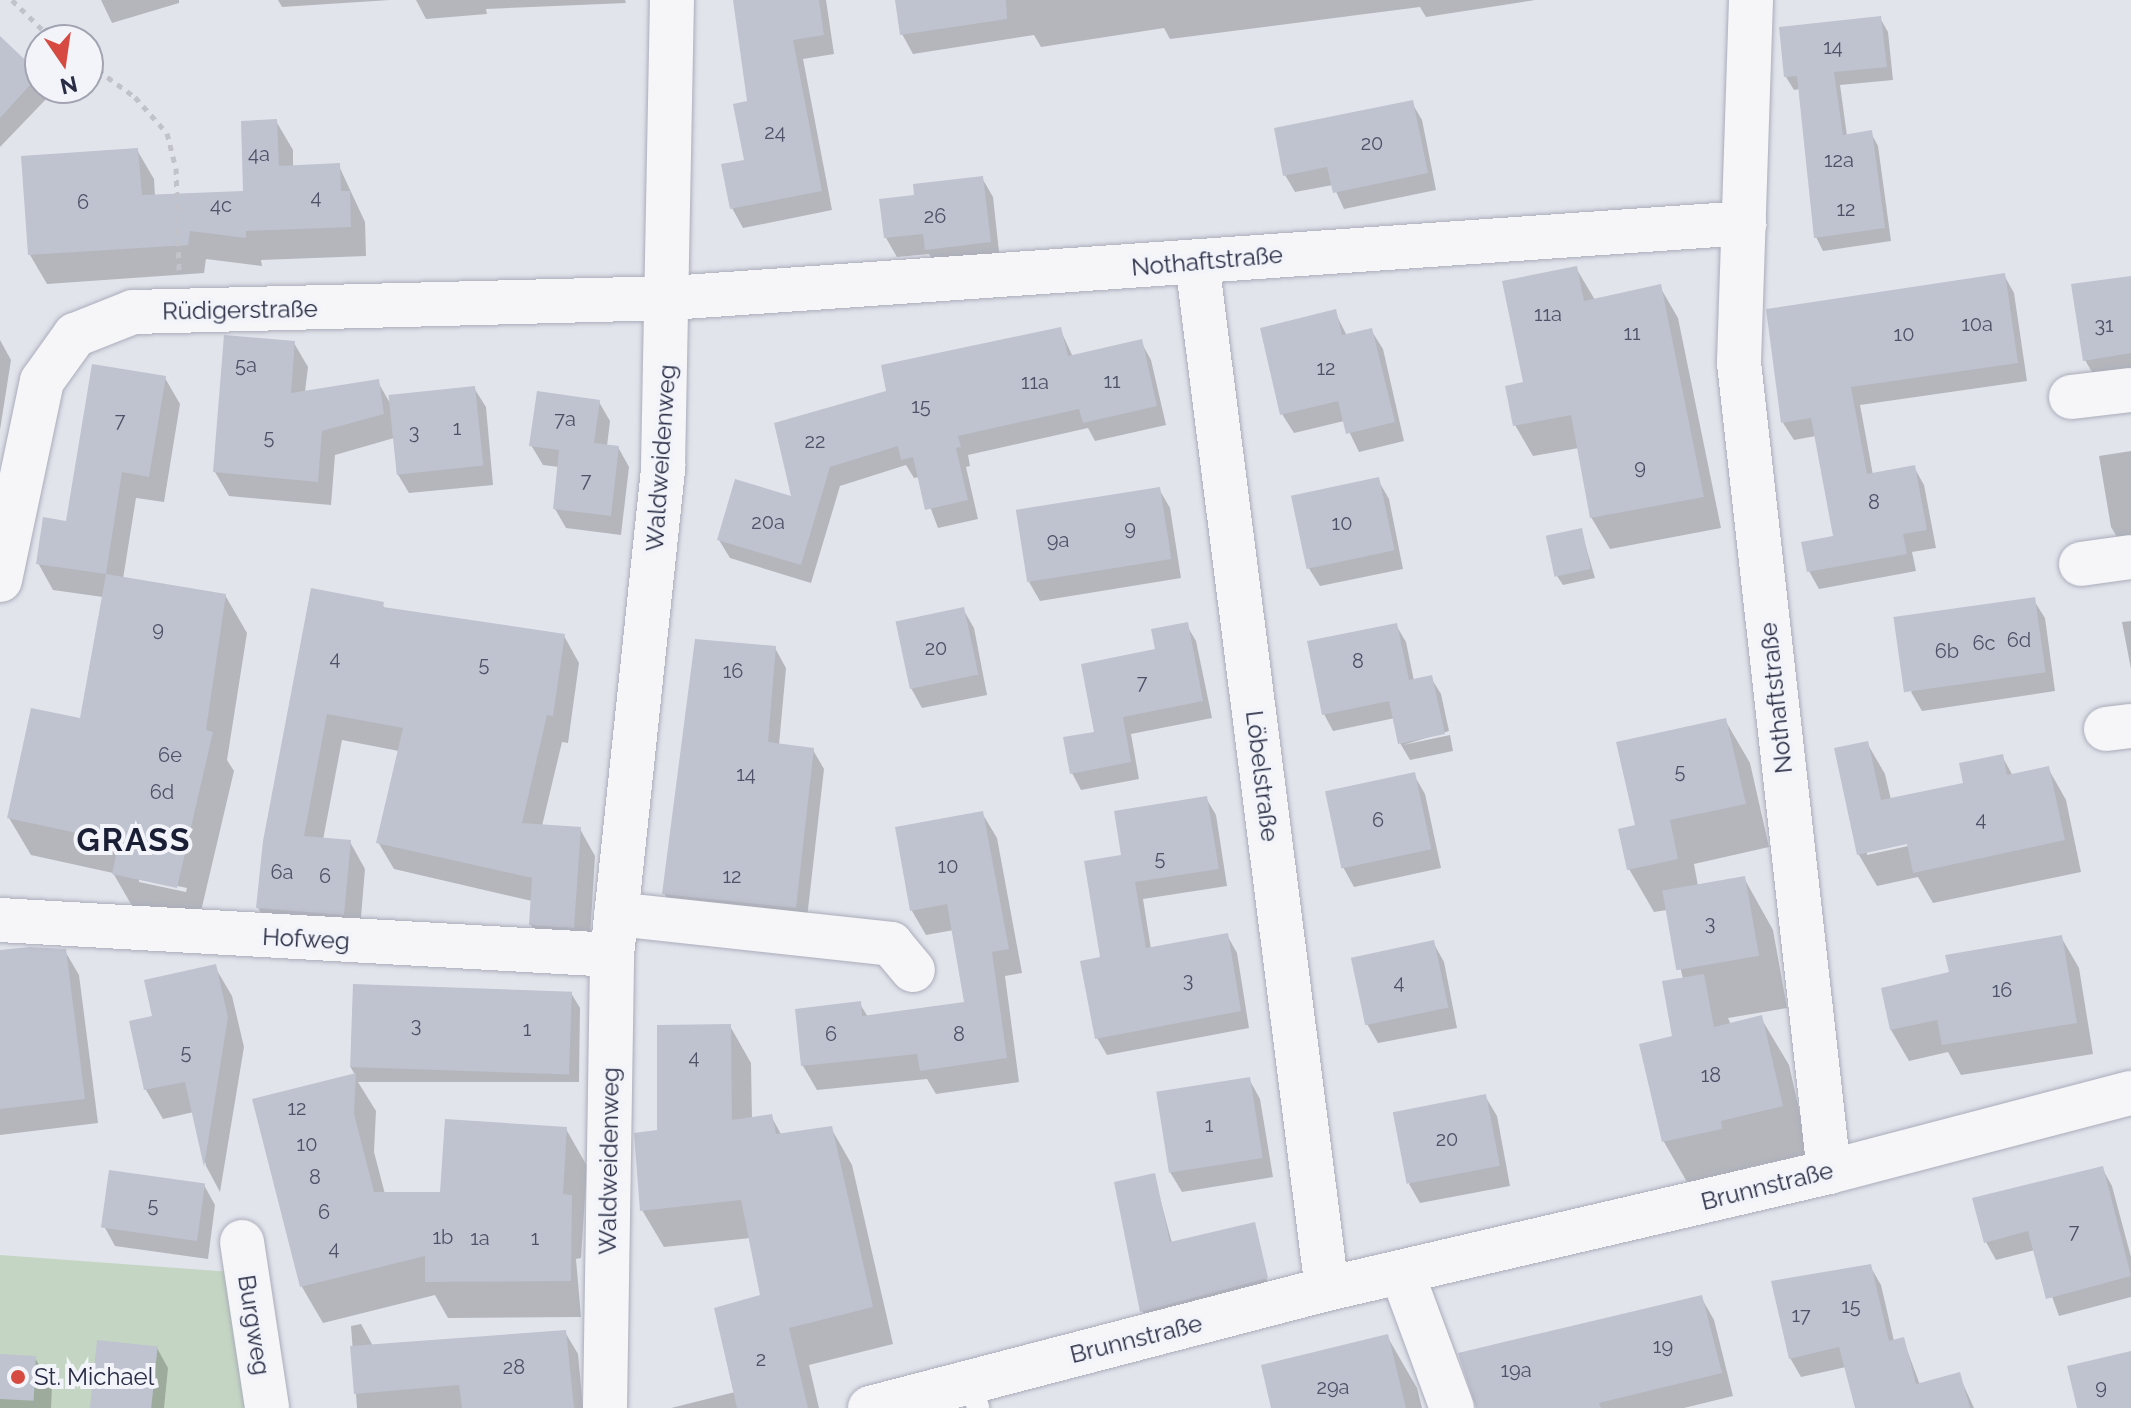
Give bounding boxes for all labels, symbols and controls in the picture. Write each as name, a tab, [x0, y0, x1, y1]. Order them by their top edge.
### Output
north arrow	[24, 24, 104, 104]
house number: 14	[1823, 35, 1843, 59]
text: N	[58, 71, 80, 100]
house number: 24	[764, 120, 786, 144]
house number: 20	[1361, 131, 1383, 155]
house number: 4a	[248, 142, 270, 166]
house number: 12a	[1824, 148, 1854, 172]
house number: 4	[311, 185, 321, 209]
house number: 6	[77, 190, 89, 214]
house number: 4c	[210, 193, 232, 217]
house number: 12	[1837, 197, 1855, 221]
house number: 26	[924, 204, 946, 228]
street label: Nothaftstraße	[1130, 240, 1284, 282]
street label: Rüdigerstraße	[162, 294, 318, 326]
house number: 11a	[1534, 302, 1562, 326]
house number: 10a	[1961, 312, 1993, 336]
house number: 31	[2094, 313, 2114, 337]
house number: 11	[1623, 321, 1641, 345]
house number: 10	[1894, 322, 1914, 346]
house number: 5a	[235, 353, 257, 377]
house number: 12	[1317, 356, 1335, 380]
street label: Waldweidenweg	[640, 363, 682, 553]
house number: 11	[1103, 369, 1121, 393]
house number: 11a	[1021, 370, 1049, 394]
house number: 15	[911, 394, 931, 418]
house number: 7a	[554, 407, 576, 431]
house number: 7	[115, 408, 125, 432]
house number: 1	[453, 416, 461, 440]
house number: 3	[409, 420, 419, 444]
house number: 5	[264, 425, 274, 449]
house number: 22	[805, 429, 825, 453]
house number: 9	[1634, 455, 1646, 479]
house number: 7	[581, 468, 591, 492]
house number: 8	[1868, 490, 1880, 514]
house number: 20a	[751, 510, 785, 534]
house number: 10	[1332, 511, 1352, 535]
house number: 9	[1124, 516, 1136, 540]
house number: 9a	[1047, 528, 1069, 552]
house number: 9	[152, 617, 164, 641]
street label: Nothaftstraße	[1754, 621, 1798, 775]
house number: 6d	[2007, 628, 2031, 652]
house number: 6c	[1972, 631, 1996, 655]
house number: 20	[925, 636, 947, 660]
house number: 6b	[1935, 639, 1959, 663]
house number: 4	[330, 646, 340, 670]
house number: 8	[1352, 649, 1364, 673]
house number: 5	[479, 652, 489, 676]
house number: 16	[723, 659, 743, 683]
house number: 7	[1137, 670, 1147, 694]
street label: Löbelstraße	[1240, 709, 1284, 843]
house number: 6e	[158, 743, 182, 767]
house number: 5	[1675, 759, 1685, 783]
house number: 14	[736, 762, 756, 786]
house number: 6d	[150, 780, 174, 804]
house number: 4	[1976, 807, 1986, 831]
house number: 6	[1372, 808, 1384, 832]
district label: GRASS	[77, 821, 191, 859]
house number: 5	[1155, 846, 1165, 870]
house number: 10	[938, 854, 958, 878]
house number: 6a	[271, 860, 293, 884]
house number: 6	[319, 864, 331, 888]
house number: 12	[723, 864, 741, 888]
house number: 3	[1705, 911, 1715, 935]
street label: Hofweg	[262, 922, 350, 956]
house number: 3	[1183, 968, 1193, 992]
house number: 4	[1394, 970, 1404, 994]
house number: 16	[1992, 978, 2012, 1002]
house number: 3	[411, 1013, 421, 1037]
house number: 1	[523, 1017, 531, 1041]
house number: 6	[825, 1022, 837, 1046]
house number: 8	[953, 1022, 965, 1046]
house number: 5	[181, 1040, 191, 1064]
house number: 4	[689, 1045, 699, 1069]
house number: 18	[1701, 1063, 1721, 1087]
street label: Waldweidenweg	[593, 1067, 625, 1255]
house number: 12	[288, 1096, 306, 1120]
house number: 1	[1205, 1113, 1213, 1137]
house number: 20	[1436, 1127, 1458, 1151]
house number: 10	[297, 1132, 317, 1156]
street label: Brunnstraße	[1698, 1156, 1836, 1216]
house number: 8	[309, 1165, 321, 1189]
house number: 5	[148, 1193, 158, 1217]
house number: 6	[318, 1200, 330, 1224]
house number: 7	[2069, 1219, 2079, 1243]
house number: 1b	[433, 1225, 453, 1249]
house number: 1a	[470, 1226, 490, 1250]
house number: 1	[531, 1226, 539, 1250]
house number: 4	[329, 1236, 339, 1260]
street label: Burgweg	[232, 1273, 276, 1377]
house number: 15	[1841, 1294, 1861, 1318]
house number: 17	[1791, 1303, 1811, 1327]
street label: Brunnstraße	[1067, 1309, 1205, 1369]
house number: 19	[1653, 1334, 1673, 1358]
house number: 2	[756, 1347, 766, 1371]
house number: 28	[503, 1355, 525, 1379]
house number: 19a	[1500, 1358, 1532, 1382]
place label: St. Michael	[34, 1363, 154, 1391]
marker: St. Michael	[9, 1368, 27, 1386]
house number: 29a	[1316, 1375, 1350, 1399]
house number: 9	[2095, 1375, 2107, 1399]

